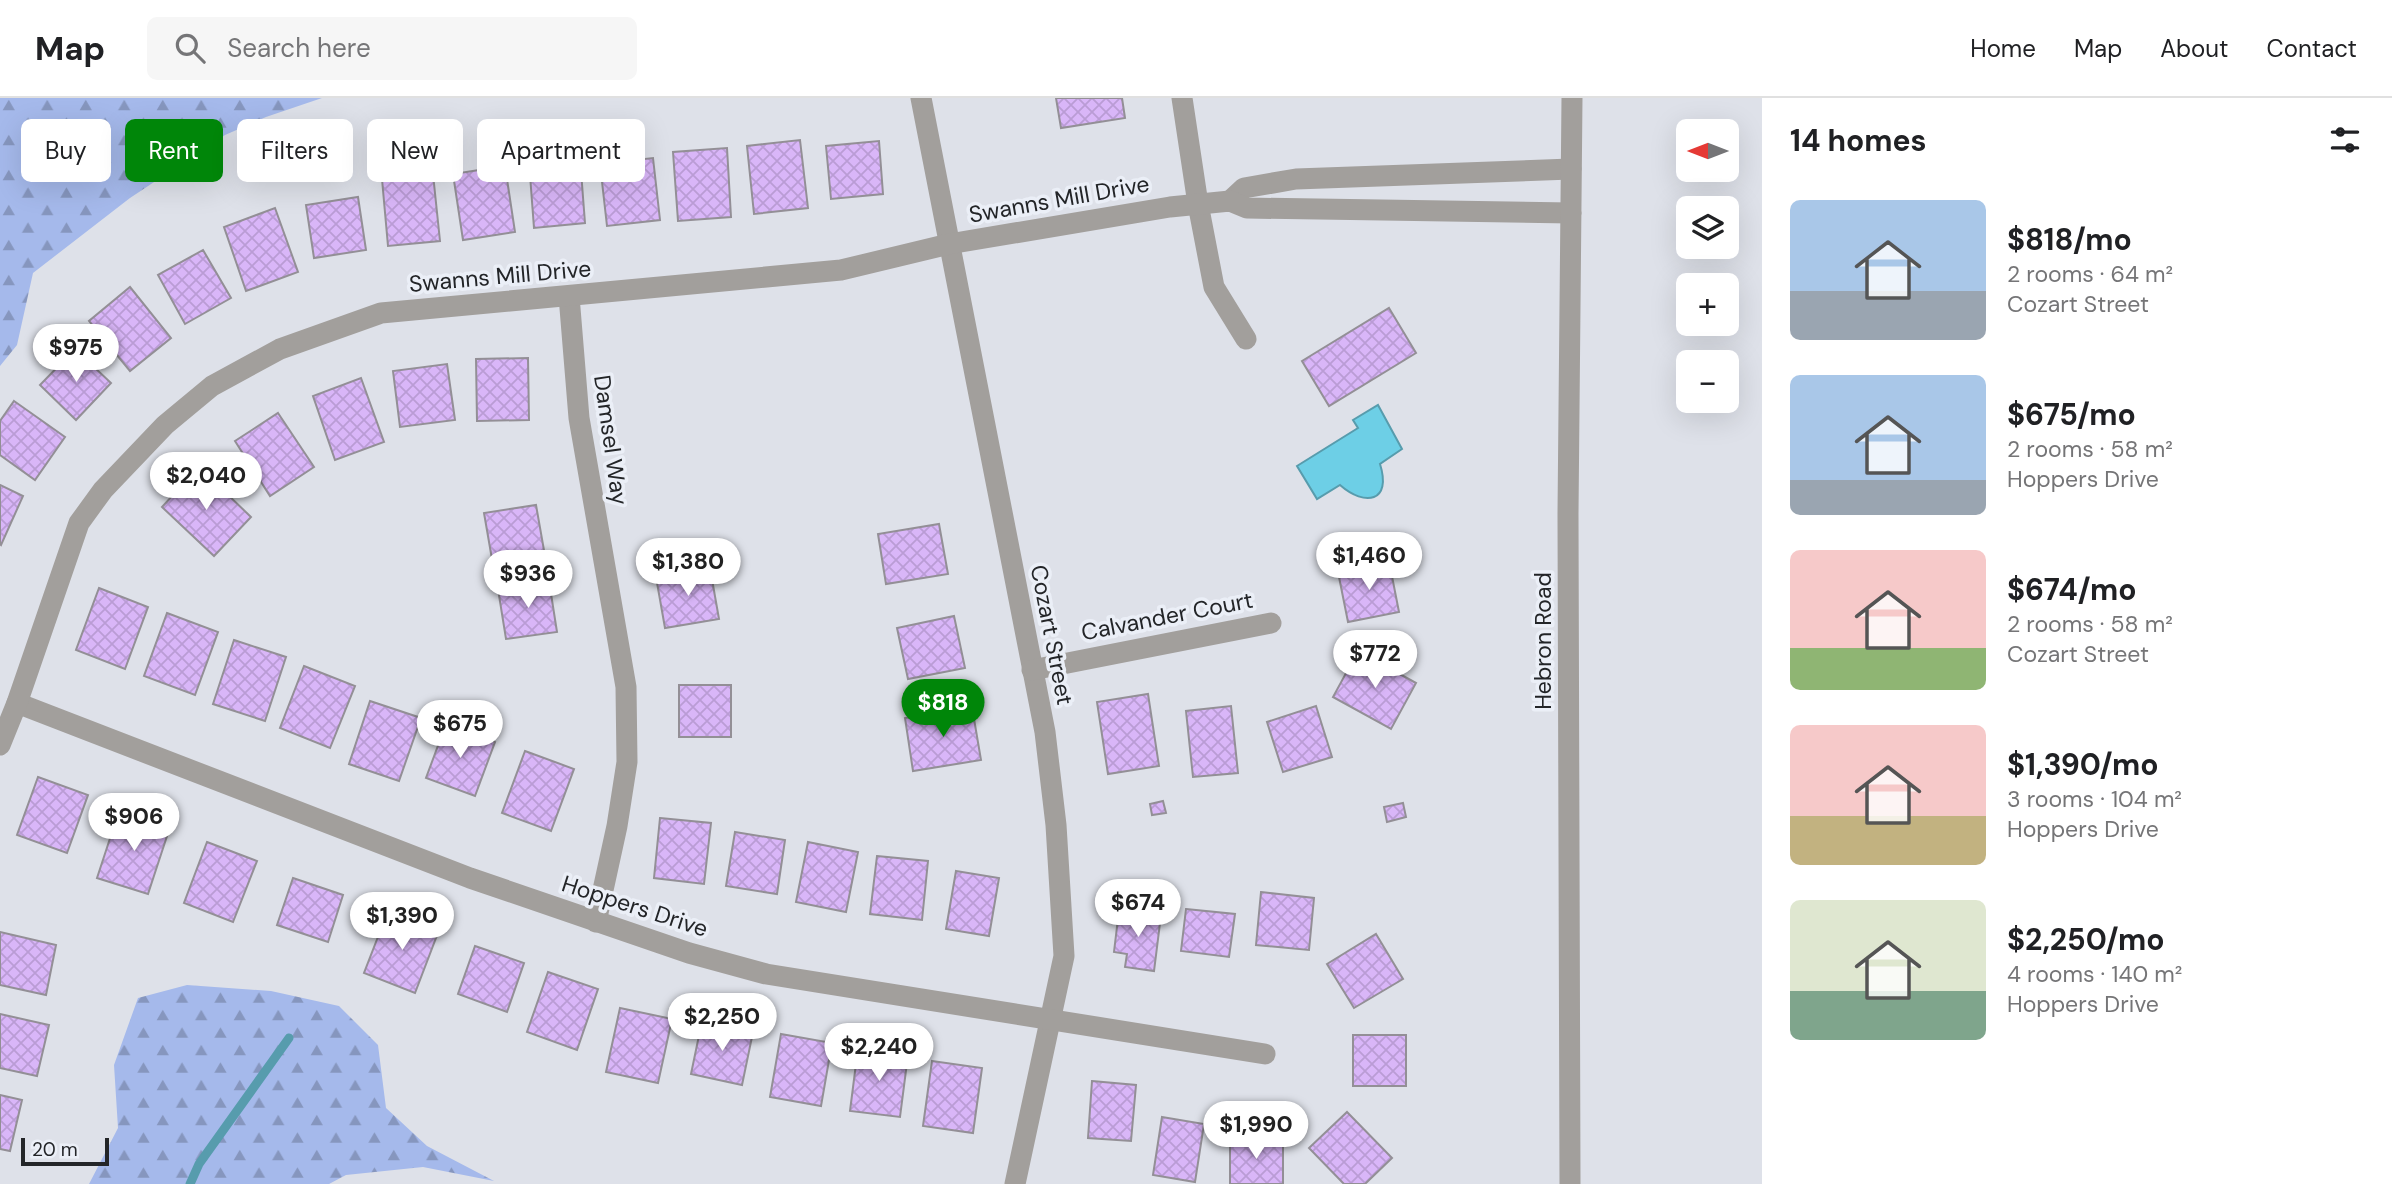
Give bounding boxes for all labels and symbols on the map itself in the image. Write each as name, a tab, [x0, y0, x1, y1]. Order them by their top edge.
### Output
north arrow	[1676, 119, 1740, 182]
street label: Swanns Mill Drive	[966, 168, 1152, 230]
street label: Swanns Mill Drive	[408, 253, 592, 299]
pin: $975	[35, 324, 117, 384]
street label: Damsel Way	[587, 373, 635, 507]
pin: $2,040	[149, 452, 263, 512]
pin: $1,460	[1312, 532, 1426, 592]
pin: $1,380	[631, 538, 745, 598]
pin: $936	[487, 550, 569, 610]
street label: Cozart Street	[1024, 562, 1080, 708]
street label: Hebron Road	[1528, 572, 1558, 710]
street label: Calvander Court	[1079, 585, 1255, 647]
pin: $772	[1334, 630, 1416, 690]
pin: $818	[902, 680, 984, 739]
pin: $675	[419, 700, 501, 760]
pin: $906	[93, 794, 175, 853]
street label: Hoppers Drive	[558, 868, 712, 944]
pin: $674	[1097, 880, 1179, 939]
pin: $1,390	[345, 892, 459, 952]
pin: $2,250	[665, 993, 779, 1053]
pin: $2,240	[822, 1024, 936, 1083]
pin: $1,990	[1199, 1102, 1313, 1161]
scale bar	[21, 1135, 108, 1167]

